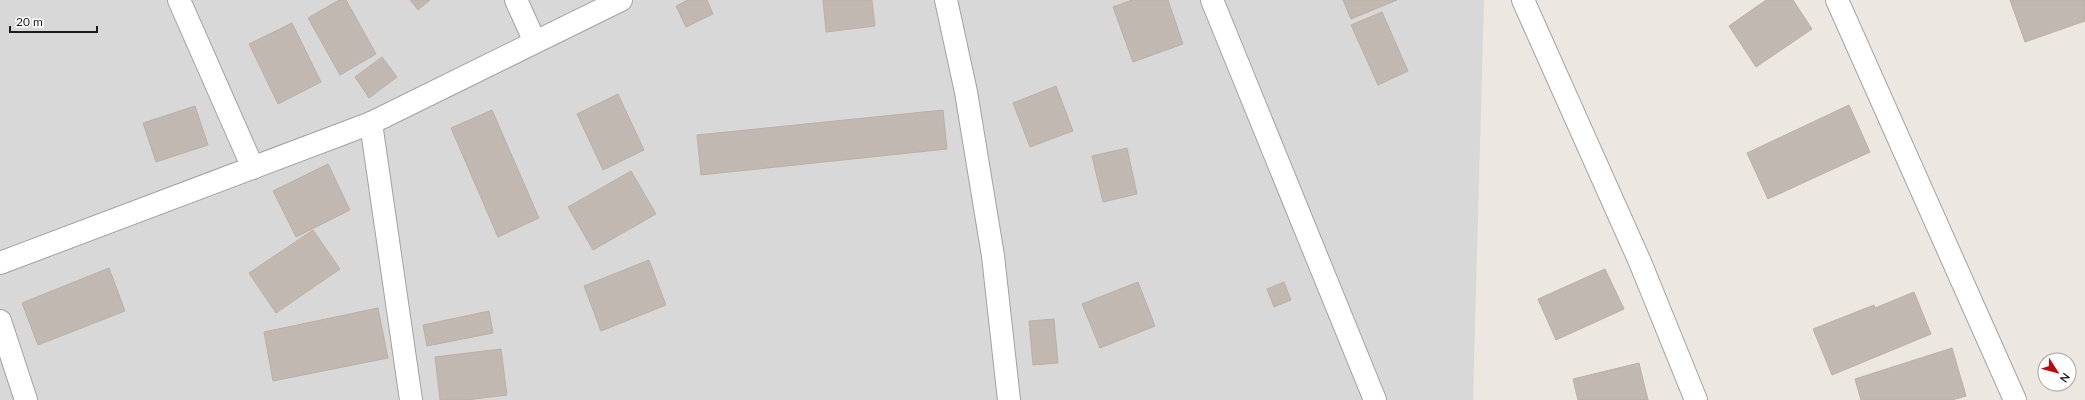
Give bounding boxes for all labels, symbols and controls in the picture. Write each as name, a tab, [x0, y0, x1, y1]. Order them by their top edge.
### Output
scale bar	[10, 8, 97, 34]
text: 20 m	[16, 14, 43, 29]
north arrow	[2037, 352, 2077, 392]
text: N	[2058, 371, 2073, 385]

